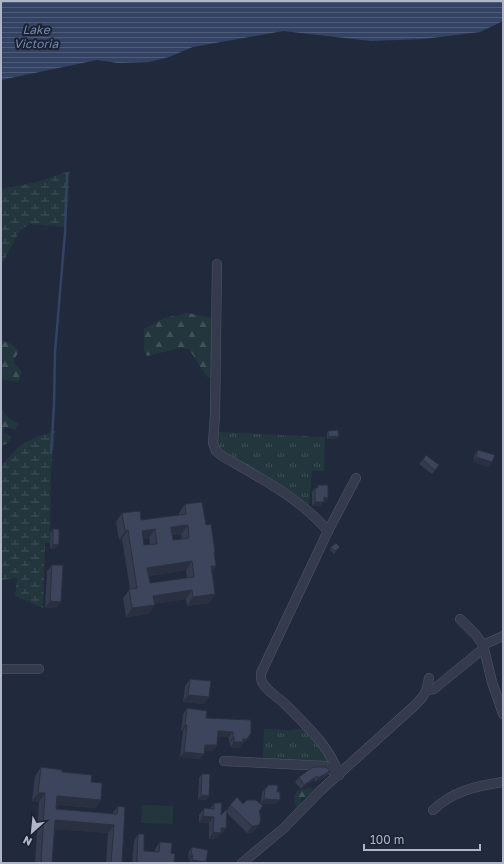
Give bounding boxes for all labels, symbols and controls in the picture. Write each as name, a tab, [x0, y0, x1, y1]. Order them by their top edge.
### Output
water label: Lake Victoria	[14, 22, 59, 51]
north arrow	[12, 812, 52, 852]
scale bar	[364, 826, 480, 852]
text: 100 m	[370, 832, 404, 847]
text: N	[21, 834, 34, 849]

